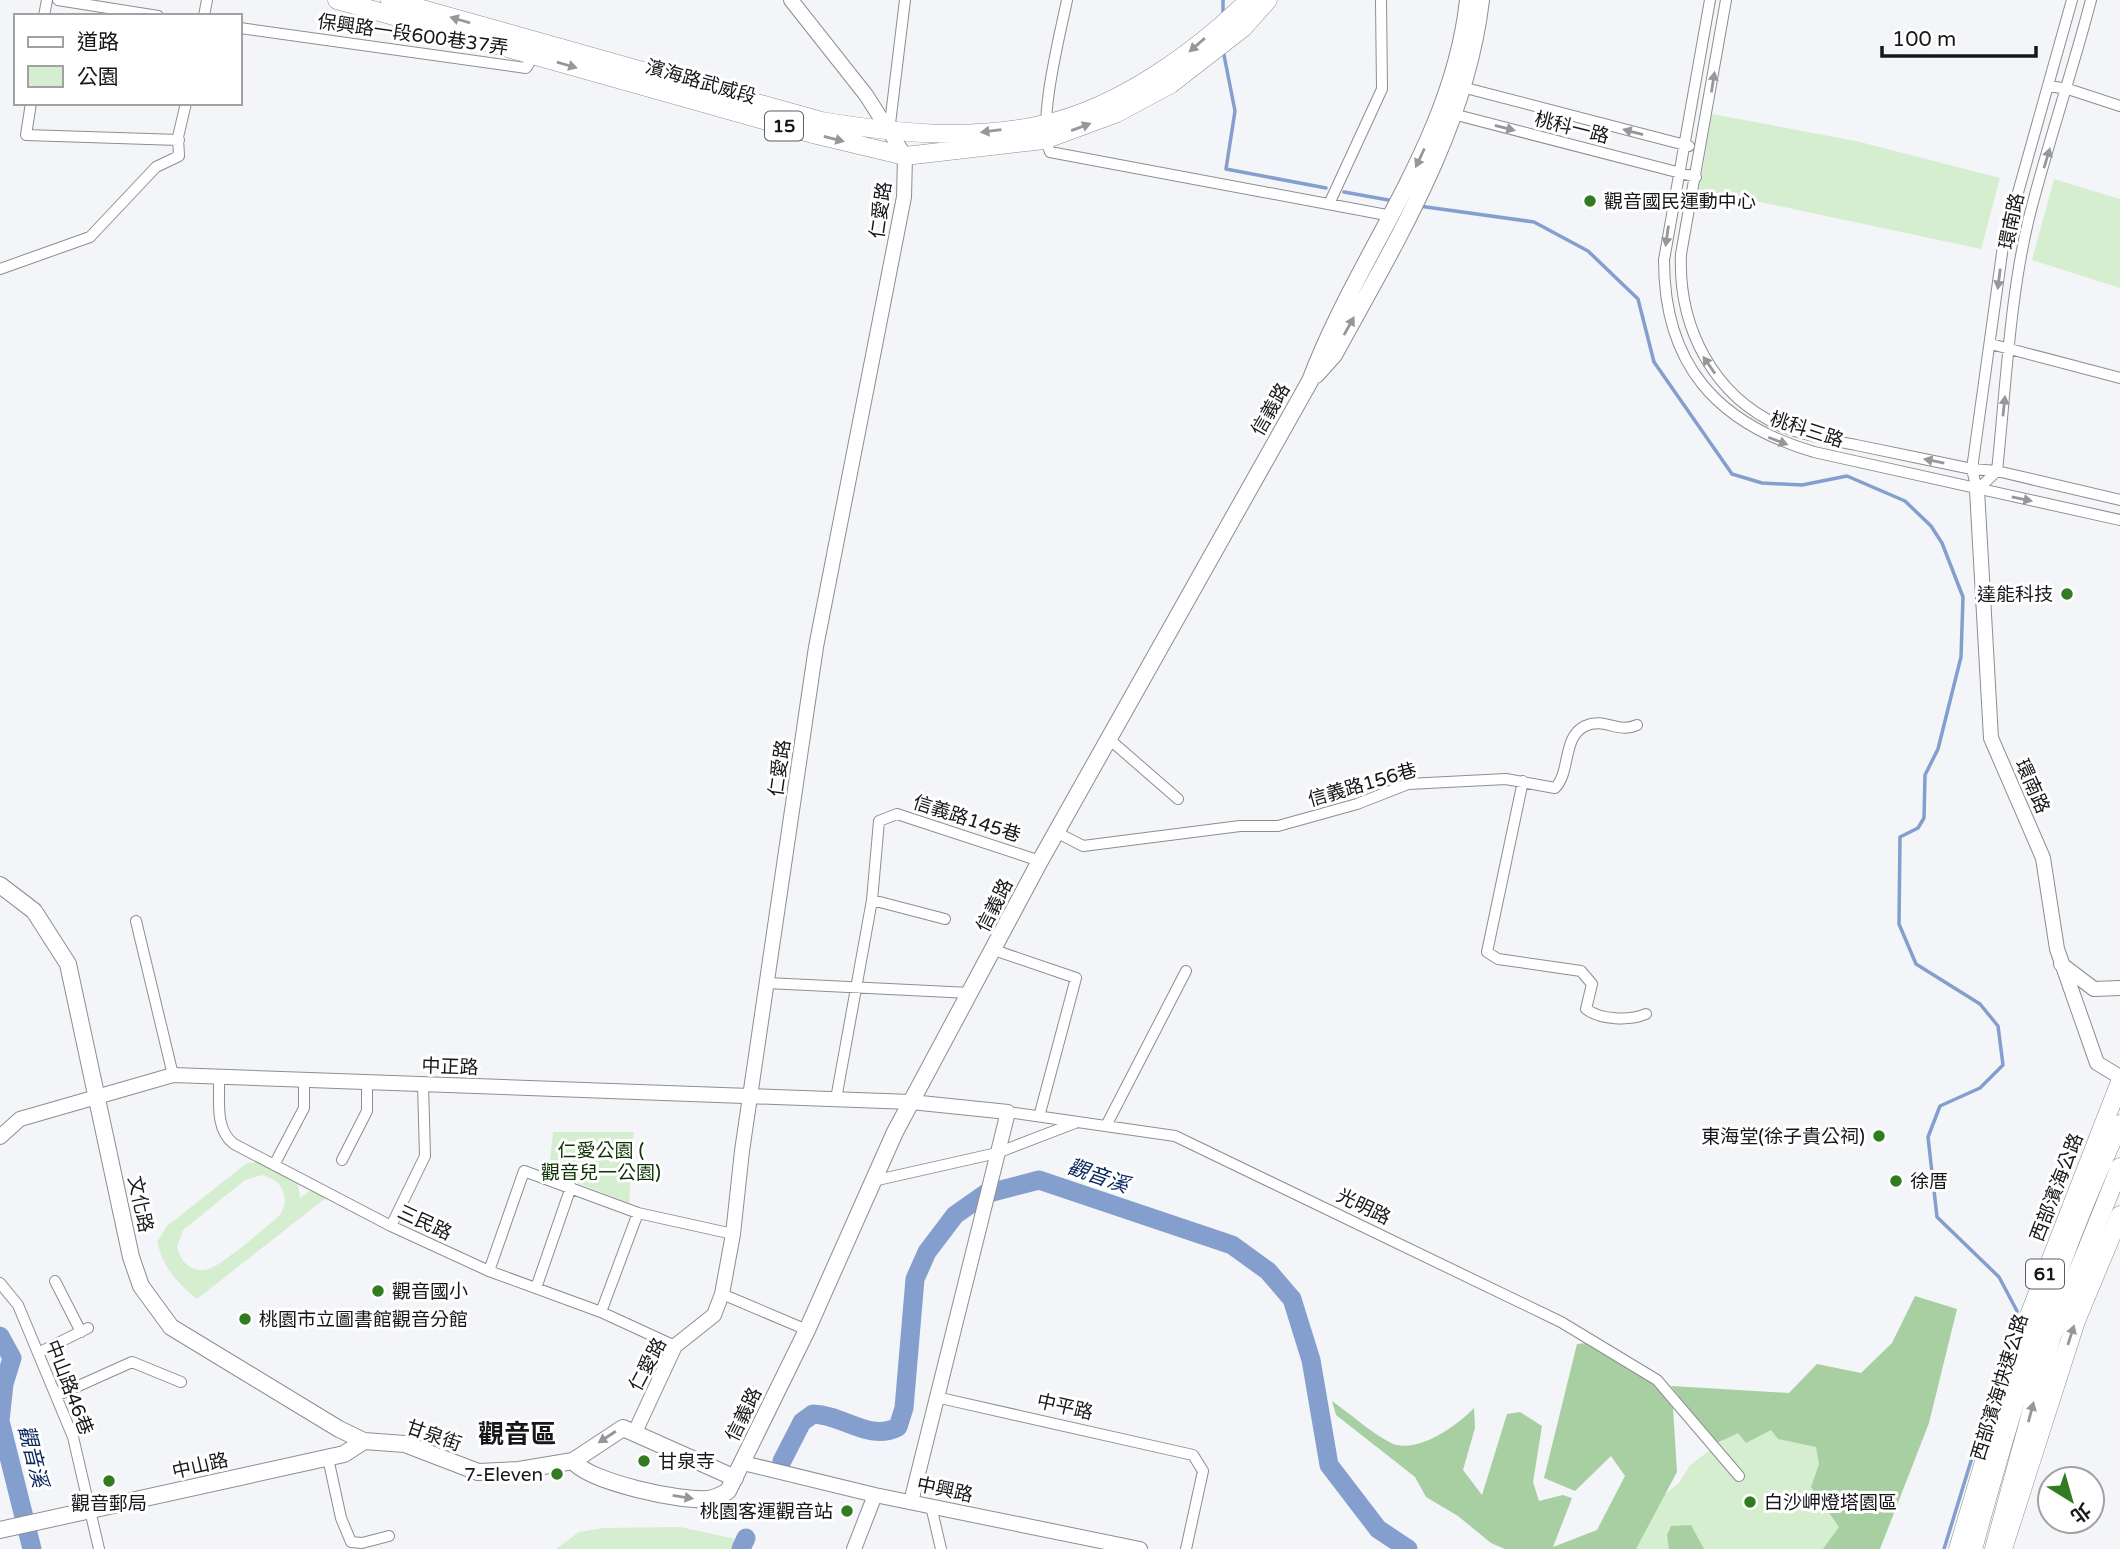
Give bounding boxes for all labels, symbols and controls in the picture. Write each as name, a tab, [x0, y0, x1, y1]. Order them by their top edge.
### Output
street label: 保興路一段600巷37弄	[316, 11, 510, 59]
legend	[14, 14, 242, 105]
one-way arrow	[449, 14, 470, 24]
scale bar	[1882, 14, 2036, 58]
text: 100 m	[1892, 27, 1956, 52]
text: 道路	[77, 30, 119, 55]
one-way arrow	[1189, 37, 1206, 52]
street label: 濱海路武威段	[643, 56, 759, 108]
one-way arrow	[557, 60, 579, 71]
text: 公園	[77, 65, 119, 90]
one-way arrow	[1708, 71, 1719, 93]
street label: 桃科一路	[1532, 108, 1611, 148]
road number: 15	[765, 112, 803, 140]
one-way arrow	[1070, 122, 1091, 133]
one-way arrow	[1494, 123, 1516, 134]
one-way arrow	[979, 126, 1001, 137]
one-way arrow	[1621, 126, 1643, 137]
one-way arrow	[823, 134, 845, 145]
one-way arrow	[2042, 147, 2052, 168]
one-way arrow	[1414, 148, 1425, 169]
street label: 仁愛路	[866, 180, 896, 240]
place label: 觀音國民運動中心	[1604, 191, 1756, 213]
street label: 環南路	[1995, 191, 2029, 251]
marker: 觀音國民運動中心	[1582, 193, 1598, 209]
one-way arrow	[1662, 225, 1673, 247]
one-way arrow	[1994, 268, 2005, 290]
one-way arrow	[1343, 316, 1355, 336]
one-way arrow	[1702, 356, 1716, 374]
street label: 信義路	[1247, 379, 1295, 440]
one-way arrow	[1999, 395, 2010, 417]
street label: 桃科三路	[1767, 408, 1846, 452]
one-way arrow	[1767, 435, 1788, 446]
one-way arrow	[1923, 456, 1945, 467]
one-way arrow	[2011, 494, 2033, 505]
place label: 達能科技	[1977, 584, 2053, 606]
marker: 達能科技	[2059, 586, 2075, 602]
street label: 仁愛路	[765, 738, 795, 798]
street label: 環南路	[2010, 756, 2054, 817]
street label: 信義路156巷	[1306, 759, 1419, 811]
street label: 信義路145巷	[910, 791, 1023, 847]
street label: 信義路	[972, 875, 1018, 936]
street label: 中正路	[421, 1055, 479, 1079]
place label: 東海堂(徐子貴公祠)	[1701, 1126, 1865, 1148]
marker: 東海堂(徐子貴公祠)	[1871, 1128, 1887, 1144]
street label: 西部濱海公路	[2026, 1130, 2088, 1245]
park label: 仁愛公園 ( 觀音兒一公園)	[541, 1140, 661, 1184]
water label: 觀音溪	[1064, 1154, 1135, 1200]
place label: 徐厝	[1910, 1171, 1948, 1193]
marker: 徐厝	[1888, 1173, 1904, 1189]
street label: 文化路	[123, 1174, 157, 1234]
street label: 光明路	[1333, 1185, 1394, 1229]
street label: 三民路	[394, 1201, 455, 1245]
road number: 61	[2026, 1260, 2064, 1288]
place label: 觀音國小	[392, 1281, 468, 1303]
marker: 觀音國小	[370, 1283, 386, 1299]
place label: 桃園市立圖書館觀音分館	[259, 1309, 468, 1331]
marker: 桃園市立圖書館觀音分館	[237, 1311, 253, 1327]
street label: 西部濱海快速公路	[1967, 1311, 2033, 1463]
one-way arrow	[2066, 1324, 2077, 1345]
street label: 仁愛路	[625, 1334, 671, 1395]
street label: 中山路46巷	[41, 1337, 97, 1438]
street label: 信義路	[722, 1384, 766, 1445]
street label: 中平路	[1035, 1390, 1095, 1424]
one-way arrow	[2026, 1400, 2037, 1422]
street label: 甘泉街	[403, 1416, 464, 1456]
district label: 觀音區	[478, 1419, 556, 1450]
water label: 觀音溪	[13, 1423, 53, 1493]
one-way arrow	[598, 1430, 616, 1444]
street label: 中山路	[170, 1449, 230, 1483]
place label: 甘泉寺	[658, 1451, 715, 1473]
marker: 甘泉寺	[636, 1453, 652, 1469]
place label: 7-Eleven	[464, 1464, 543, 1486]
north arrow	[2036, 1465, 2106, 1535]
marker: 7-Eleven	[549, 1466, 565, 1482]
marker: 觀音郵局	[101, 1473, 117, 1489]
street label: 中興路	[915, 1473, 975, 1507]
one-way arrow	[672, 1491, 694, 1502]
place label: 白沙岬燈塔園區	[1764, 1492, 1897, 1514]
place label: 觀音郵局	[71, 1493, 147, 1515]
marker: 白沙岬燈塔園區	[1742, 1494, 1758, 1510]
text: 北	[2066, 1498, 2095, 1527]
place label: 桃園客運觀音站	[700, 1501, 833, 1523]
marker: 桃園客運觀音站	[839, 1503, 855, 1519]

